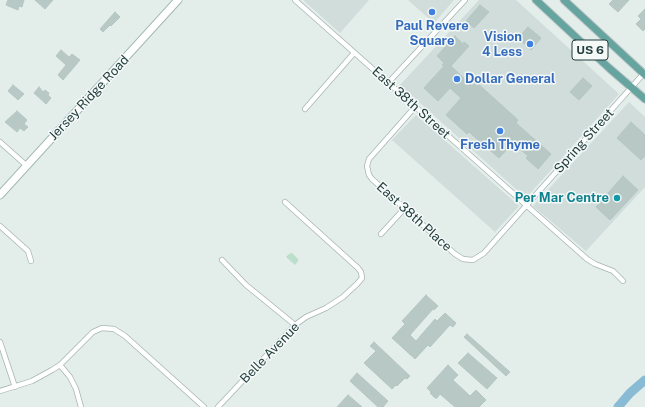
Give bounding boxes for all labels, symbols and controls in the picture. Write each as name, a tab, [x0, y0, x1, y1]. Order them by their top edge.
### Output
marker: Paul Revere Square	[427, 7, 437, 17]
place label: Paul Revere Square	[395, 18, 469, 49]
place label: Vision 4 Less	[482, 29, 522, 60]
marker: Vision 4 Less	[525, 39, 535, 49]
road number: US 6	[572, 40, 608, 60]
street label: Jersey Ridge Road	[46, 52, 132, 144]
street label: East 38th Street	[369, 64, 453, 142]
place label: Dollar General	[465, 71, 555, 87]
marker: Dollar General	[452, 74, 462, 84]
street label: Spring Street	[551, 105, 617, 177]
marker: Fresh Thyme	[495, 126, 505, 136]
place label: Fresh Thyme	[460, 137, 540, 153]
street label: East 38th Place	[373, 179, 455, 255]
place label: Per Mar Centre	[515, 190, 609, 206]
marker: Per Mar Centre	[612, 193, 622, 203]
street label: Belle Avenue	[237, 319, 303, 387]

